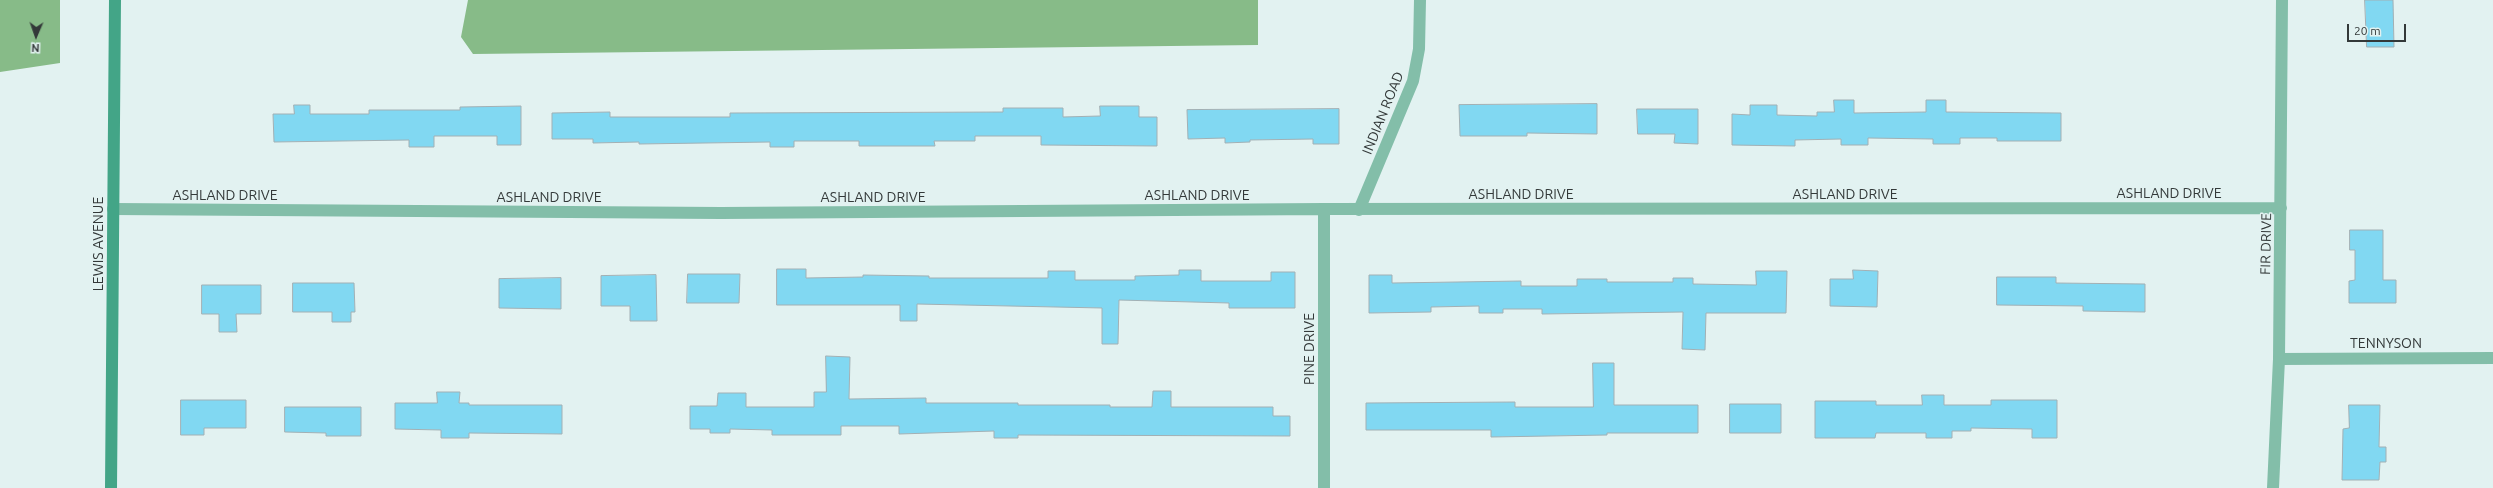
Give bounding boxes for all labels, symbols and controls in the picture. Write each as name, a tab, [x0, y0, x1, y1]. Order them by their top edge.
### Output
north arrow	[16, 16, 56, 56]
scale bar	[2349, 16, 2408, 42]
text: 20 m	[2354, 24, 2381, 37]
text: N	[31, 42, 40, 54]
street label: INDIAN ROAD	[1359, 69, 1407, 157]
street label: ASHLAND DRIVE	[2116, 185, 2222, 201]
street label: ASHLAND DRIVE	[1468, 186, 1574, 202]
street label: ASHLAND DRIVE	[1792, 186, 1898, 202]
street label: ASHLAND DRIVE	[172, 187, 278, 203]
street label: ASHLAND DRIVE	[1144, 187, 1250, 203]
street label: ASHLAND DRIVE	[496, 189, 602, 205]
street label: ASHLAND DRIVE	[820, 189, 926, 205]
street label: LEWIS AVENUE	[90, 197, 106, 291]
street label: FIR DRIVE	[2257, 213, 2275, 275]
street label: PINE DRIVE	[1301, 313, 1317, 385]
street label: TENNYSON	[2350, 335, 2422, 351]

